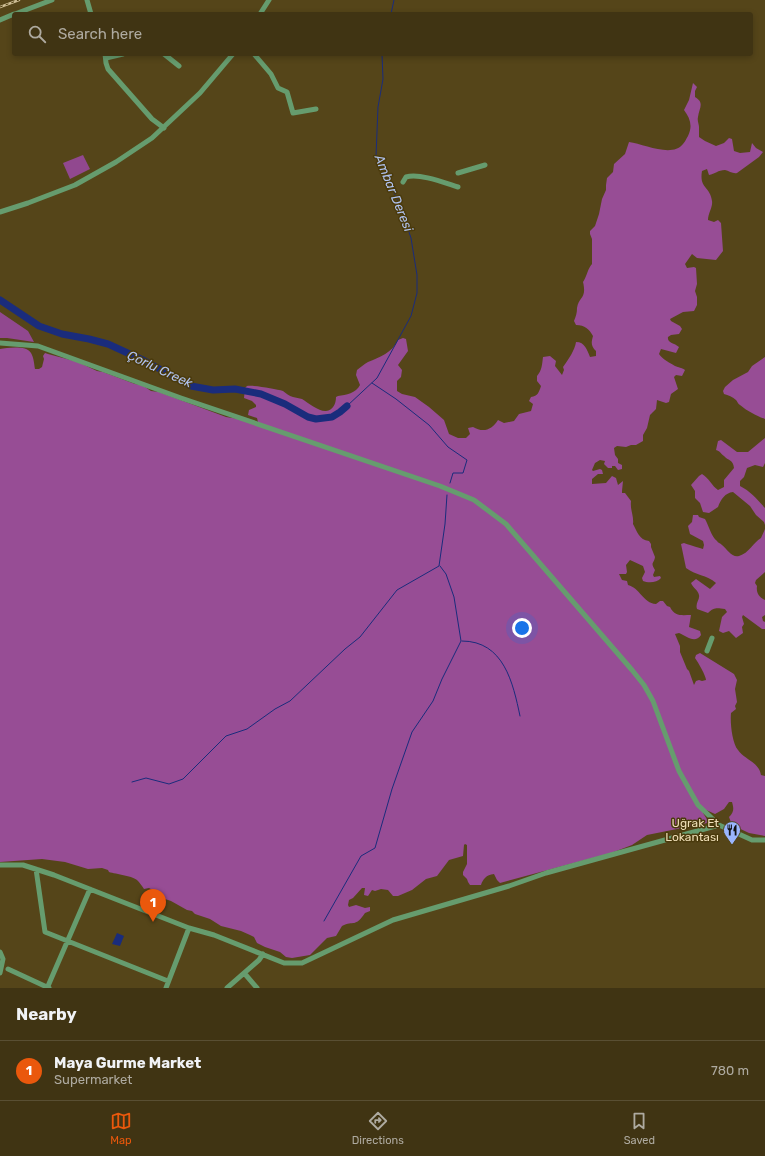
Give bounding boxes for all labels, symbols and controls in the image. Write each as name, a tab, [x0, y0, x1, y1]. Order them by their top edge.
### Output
search box	[12, 12, 753, 56]
icon: search	[26, 23, 48, 45]
text: Search here	[58, 25, 142, 43]
water label: Ambar Deresi	[371, 151, 417, 234]
water label: Çorlu Creek	[125, 347, 195, 391]
your location	[512, 618, 532, 638]
place label: Uğrak Et Lokantası	[665, 816, 719, 844]
restaurant icon: Uğrak Et Lokantası	[722, 820, 742, 845]
pin: 1	[140, 889, 166, 922]
text: Nearby	[16, 1004, 77, 1024]
text: Maya Gurme Market	[54, 1054, 201, 1072]
text: 1	[26, 1063, 32, 1078]
text: 780 m	[711, 1063, 749, 1078]
text: Supermarket	[54, 1072, 132, 1087]
tab: Map	[110, 1110, 132, 1147]
tab: Directions	[352, 1110, 404, 1147]
tab: Saved	[624, 1110, 655, 1147]

